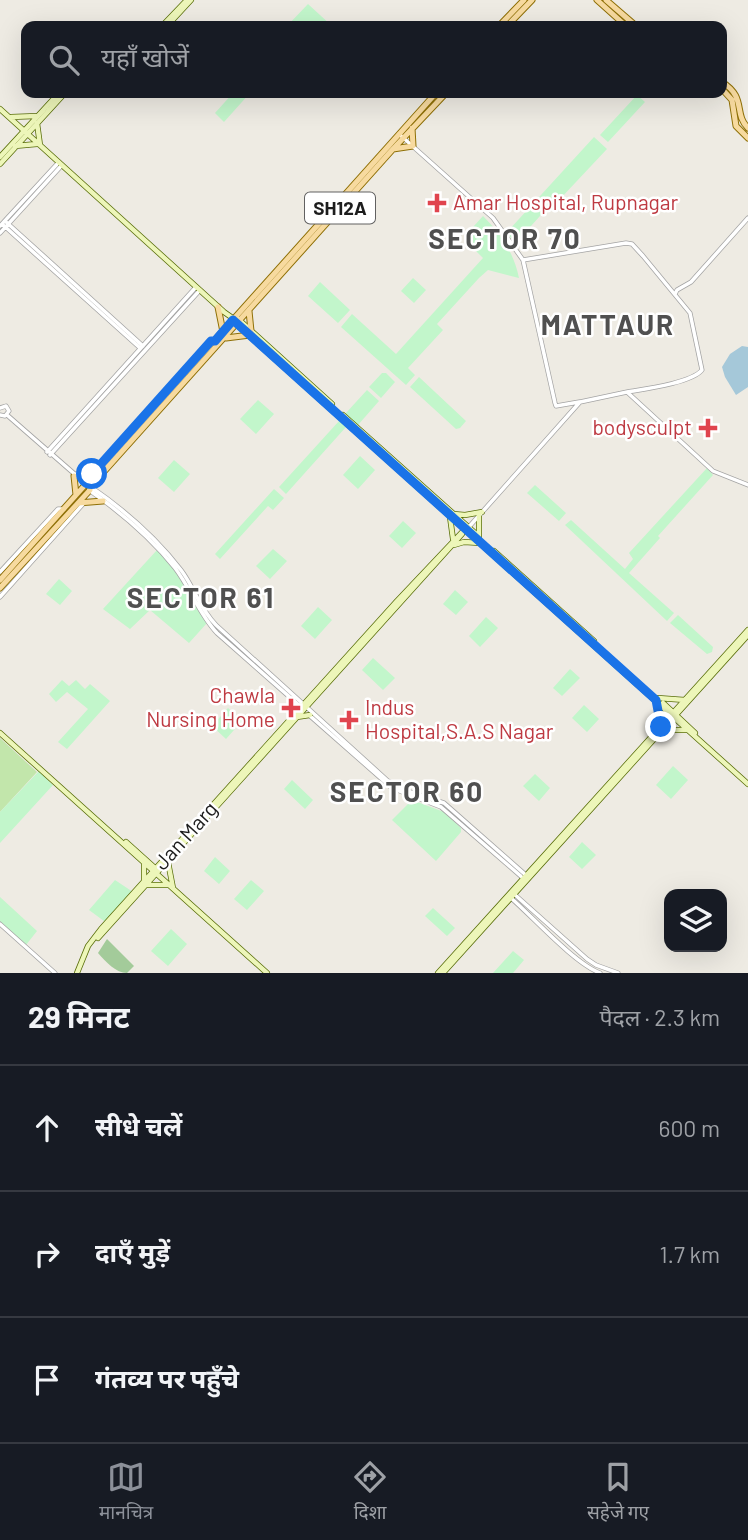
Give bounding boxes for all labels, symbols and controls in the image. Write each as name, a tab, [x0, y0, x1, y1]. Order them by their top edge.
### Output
search box	[21, 21, 727, 98]
icon: search	[45, 41, 83, 79]
text: यहाँ खोजें	[101, 41, 189, 72]
place label: Amar Hospital, Rupnagar	[453, 189, 679, 214]
road number: SH12A	[305, 192, 375, 224]
marker: Amar Hospital, Rupnagar	[427, 193, 447, 213]
district label: SECTOR 70	[428, 221, 582, 255]
district label: MATTAUR	[541, 307, 675, 341]
place label: bodysculpt	[592, 414, 692, 439]
marker: bodysculpt	[698, 418, 718, 438]
route start	[76, 458, 107, 489]
district label: SECTOR 61	[127, 580, 275, 614]
place label: Chawla Nursing Home	[146, 682, 275, 731]
place label: Indus Hospital,S.A.S Nagar	[365, 694, 554, 743]
marker: Chawla Nursing Home	[281, 698, 301, 718]
marker: Indus Hospital,S.A.S Nagar	[339, 710, 359, 730]
route end	[645, 711, 676, 742]
district label: SECTOR 60	[330, 774, 484, 808]
street label: Jan Marg	[148, 796, 222, 874]
map controls	[664, 889, 727, 952]
button: layers	[664, 889, 727, 952]
text: 29 मिनट	[28, 998, 130, 1034]
text: पैदल · 2.3 km	[599, 1003, 720, 1031]
icon: ahead	[28, 1109, 66, 1147]
text: सीधे चलें	[95, 1110, 182, 1141]
text: 600 m	[659, 1114, 720, 1142]
icon: right	[28, 1235, 66, 1273]
text: दाएँ मुड़ें	[95, 1236, 170, 1267]
text: 1.7 km	[660, 1240, 720, 1268]
icon: arrive	[28, 1361, 66, 1399]
text: गंतव्य पर पहुँचे	[95, 1362, 239, 1393]
tab: मानचित्र	[99, 1458, 153, 1527]
tab: दिशा	[351, 1458, 389, 1527]
tab: सहेजे गए	[587, 1458, 649, 1527]

